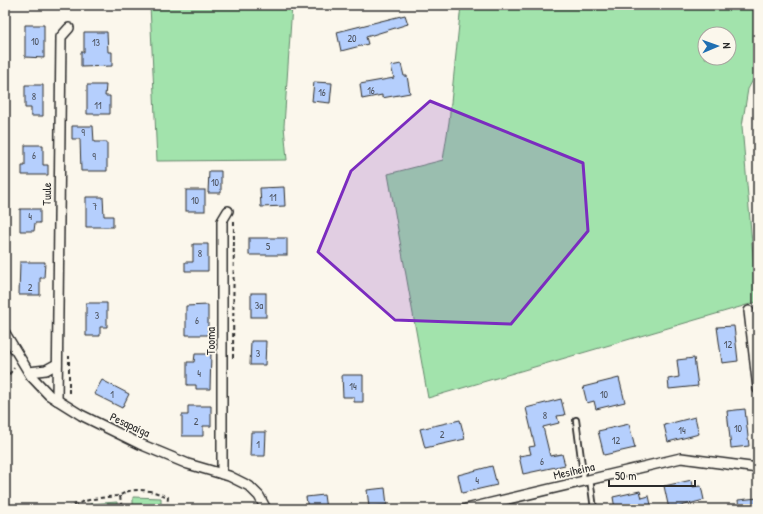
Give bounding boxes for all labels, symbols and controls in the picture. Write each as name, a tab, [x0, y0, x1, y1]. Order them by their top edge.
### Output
north arrow	[697, 26, 737, 66]
house number: 20	[347, 32, 357, 45]
house number: 10	[31, 35, 40, 48]
house number: 13	[92, 36, 101, 49]
text: N	[720, 42, 734, 49]
house number: 16	[367, 84, 375, 97]
house number: 16	[318, 86, 326, 99]
house number: 8	[32, 90, 36, 103]
house number: 11	[94, 99, 102, 112]
house number: 9	[81, 126, 85, 139]
house number: 6	[32, 149, 36, 162]
house number: 9	[92, 150, 96, 163]
house number: 10	[211, 176, 220, 189]
street label: Tuule	[38, 182, 55, 206]
house number: 11	[269, 191, 277, 204]
house number: 10	[191, 194, 200, 207]
house number: 7	[93, 200, 98, 213]
house number: 4	[28, 210, 32, 223]
house number: 5	[266, 240, 271, 253]
house number: 8	[198, 247, 202, 260]
house number: 2	[28, 281, 33, 294]
house number: 3a	[255, 299, 263, 312]
house number: 3	[95, 309, 100, 322]
house number: 6	[195, 314, 199, 327]
street label: Tooma	[202, 327, 219, 355]
house number: 12	[724, 338, 732, 351]
house number: 3	[256, 347, 261, 360]
house number: 4	[197, 367, 201, 380]
house number: 14	[349, 380, 357, 393]
house number: 1	[110, 388, 114, 401]
house number: 10	[600, 388, 609, 401]
street label: Pesapaiga	[107, 408, 153, 441]
house number: 8	[543, 409, 547, 422]
house number: 2	[194, 415, 199, 428]
house number: 10	[734, 422, 743, 435]
house number: 14	[678, 424, 686, 437]
house number: 2	[440, 428, 445, 441]
house number: 12	[612, 434, 620, 447]
house number: 1	[256, 438, 260, 451]
house number: 6	[540, 455, 544, 468]
street label: Mesiheina	[552, 457, 596, 484]
scale bar	[609, 462, 695, 488]
text: 50 m	[615, 467, 636, 484]
house number: 4	[475, 474, 479, 487]

